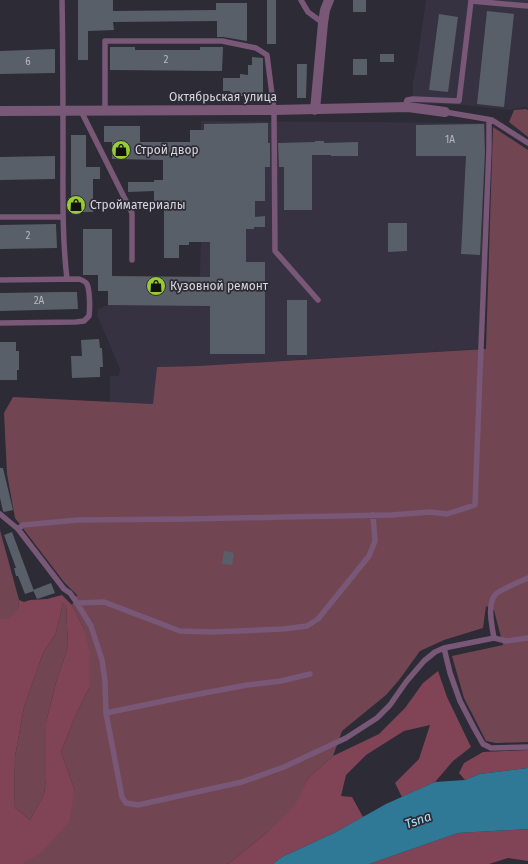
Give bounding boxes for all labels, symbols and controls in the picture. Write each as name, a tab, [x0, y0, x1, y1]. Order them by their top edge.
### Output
house number: 2	[164, 54, 169, 66]
house number: 6	[25, 56, 31, 68]
street label: Октябрьская улица	[169, 90, 277, 104]
house number: 1А	[445, 134, 455, 146]
shop icon: Строй двор	[110, 139, 132, 161]
place label: Строй двор	[135, 143, 199, 157]
shop icon: Стройматериалы	[65, 194, 87, 216]
place label: Стройматериалы	[90, 198, 185, 212]
house number: 2	[26, 230, 31, 242]
shop icon: Кузовной ремонт	[145, 275, 167, 297]
place label: Кузовной ремонт	[170, 279, 269, 293]
house number: 2А	[34, 295, 45, 307]
water label: Tsna	[403, 809, 433, 831]

